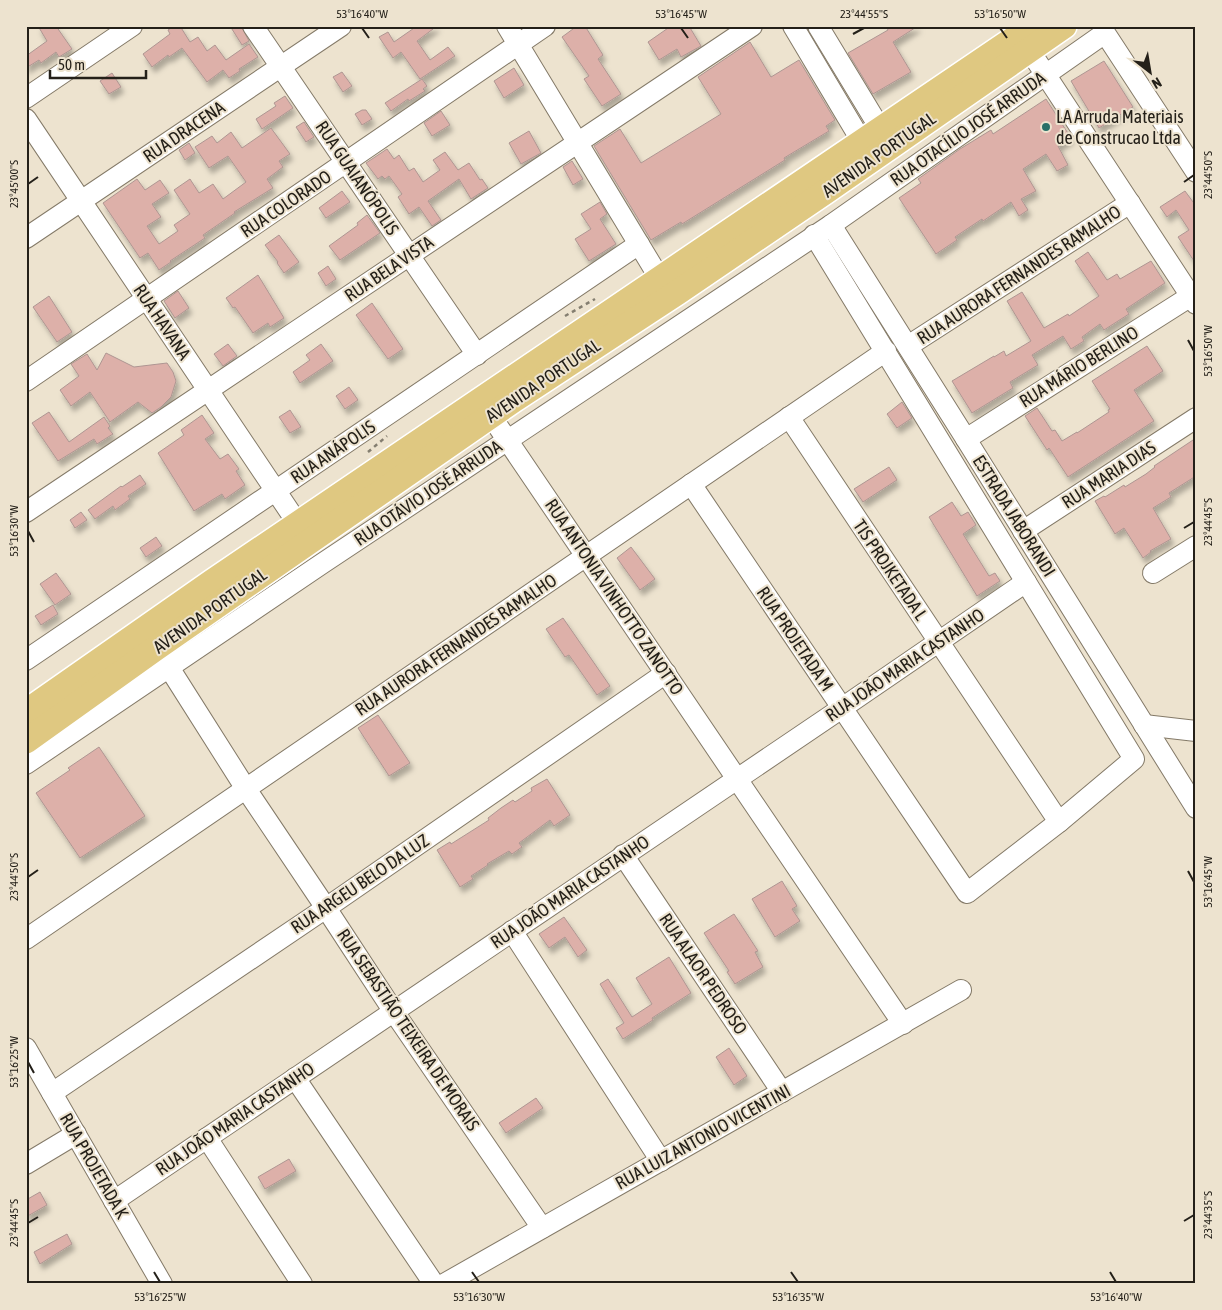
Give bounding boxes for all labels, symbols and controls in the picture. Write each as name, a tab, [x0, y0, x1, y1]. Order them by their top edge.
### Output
text: 53°16'40"W	[336, 7, 388, 21]
text: 53°16'45"W	[655, 7, 707, 21]
text: 23°44'55"S	[840, 7, 888, 21]
text: 53°16'50"W	[974, 7, 1026, 21]
scale bar	[50, 48, 146, 80]
north arrow	[1124, 48, 1174, 98]
text: 50 m	[58, 56, 85, 73]
street label: RUA OTACÍLIO JOSÉ ARRUDA	[886, 67, 1049, 190]
text: N	[1149, 74, 1164, 92]
street label: RUA DRACENA	[139, 96, 229, 167]
place label: LA Arruda Materiais de Construcao Ltda	[1056, 106, 1184, 148]
street label: AVENIDA PORTUGAL	[818, 108, 940, 202]
street label: RUA GUAIANÓPOLIS	[312, 117, 404, 239]
marker: LA Arruda Materiais de Construcao Ltda	[1040, 121, 1052, 133]
text: 23°44'50"S	[1201, 151, 1215, 199]
text: 23°45'00"S	[7, 160, 21, 208]
street label: RUA COLORADO	[236, 166, 335, 242]
street label: RUA AURORA FERNANDES RAMALHO	[913, 201, 1124, 348]
street label: RUA BELA VISTA	[340, 231, 437, 306]
street label: RUA HAVANA	[130, 280, 195, 364]
street label: RUA MÁRIO BERLINO	[1015, 322, 1142, 412]
text: 53°16'50"W	[1201, 325, 1215, 377]
street label: AVENIDA PORTUGAL	[481, 334, 604, 427]
street label: RUA ANÁPOLIS	[286, 415, 379, 488]
street label: RUA OTÁVIO JOSÉ ARRUDA	[350, 435, 506, 550]
street label: RUA MARIA DIAS	[1058, 436, 1160, 513]
street label: ESTRADA JABORANDI	[969, 451, 1060, 580]
street label: RUA ANTONIA VINHOTTO ZANOTTO	[541, 495, 688, 699]
text: 23°44'45"S	[1201, 498, 1215, 546]
text: 53°16'30"W	[7, 505, 21, 557]
street label: TIS PROJKETADA L	[849, 515, 932, 624]
street label: AVENIDA PORTUGAL	[149, 564, 271, 658]
street label: RUA AURORA FERNANDES RAMALHO	[351, 569, 560, 720]
street label: RUA PROJETADA M	[753, 583, 838, 695]
street label: RUA JOÃO MARIA CASTANHO	[821, 604, 988, 726]
street label: RUA ARGEU BELO DA LUZ	[287, 830, 433, 937]
street label: RUA JOÃO MARIA CASTANHO	[486, 831, 653, 953]
text: 23°44'50"S	[7, 853, 21, 901]
text: 53°16'45"W	[1201, 856, 1215, 908]
street label: RUA ALAOR PEDROSO	[655, 909, 752, 1038]
street label: RUA SEBASTIÃO TEIXEIRA DE MORAIS	[333, 925, 484, 1135]
text: 53°16'25"W	[7, 1036, 21, 1088]
street label: RUA JOÃO MARIA CASTANHO	[151, 1058, 318, 1180]
street label: RUA LUIZ ANTONIO VICENTINI	[612, 1080, 794, 1193]
street label: RUA PROJETADA K	[56, 1109, 133, 1222]
text: 23°44'35"S	[1201, 1191, 1215, 1239]
text: 23°44'45"S	[7, 1199, 21, 1247]
text: 53°16'25"W	[134, 1290, 186, 1304]
text: 53°16'30"W	[453, 1290, 505, 1304]
text: 53°16'35"W	[772, 1290, 824, 1304]
text: 53°16'40"W	[1090, 1290, 1142, 1304]

